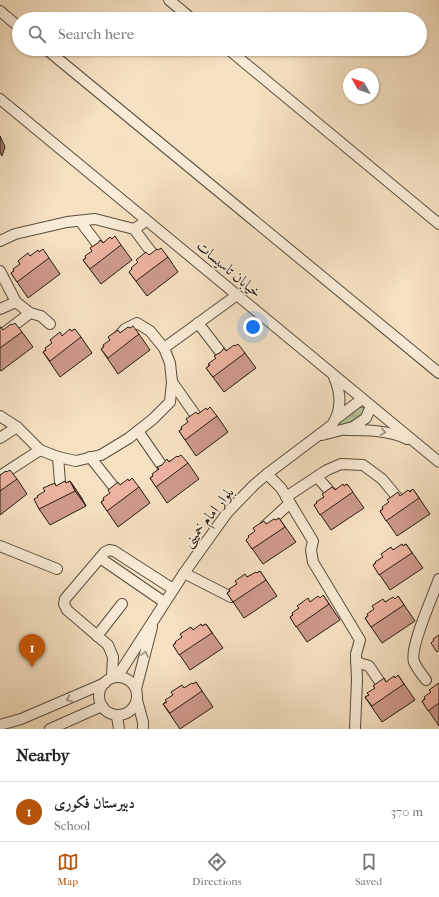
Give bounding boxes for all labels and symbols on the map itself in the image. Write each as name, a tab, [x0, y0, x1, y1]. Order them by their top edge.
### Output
north arrow	[343, 68, 379, 104]
street label: خیابان تاسیسات	[193, 237, 265, 301]
your location	[243, 317, 263, 337]
one-way arrow	[380, 428, 386, 436]
street label: بلوار امام خمینی	[178, 483, 241, 553]
pin: 1	[19, 634, 45, 667]
one-way arrow	[140, 651, 149, 658]
one-way arrow	[66, 695, 73, 703]

